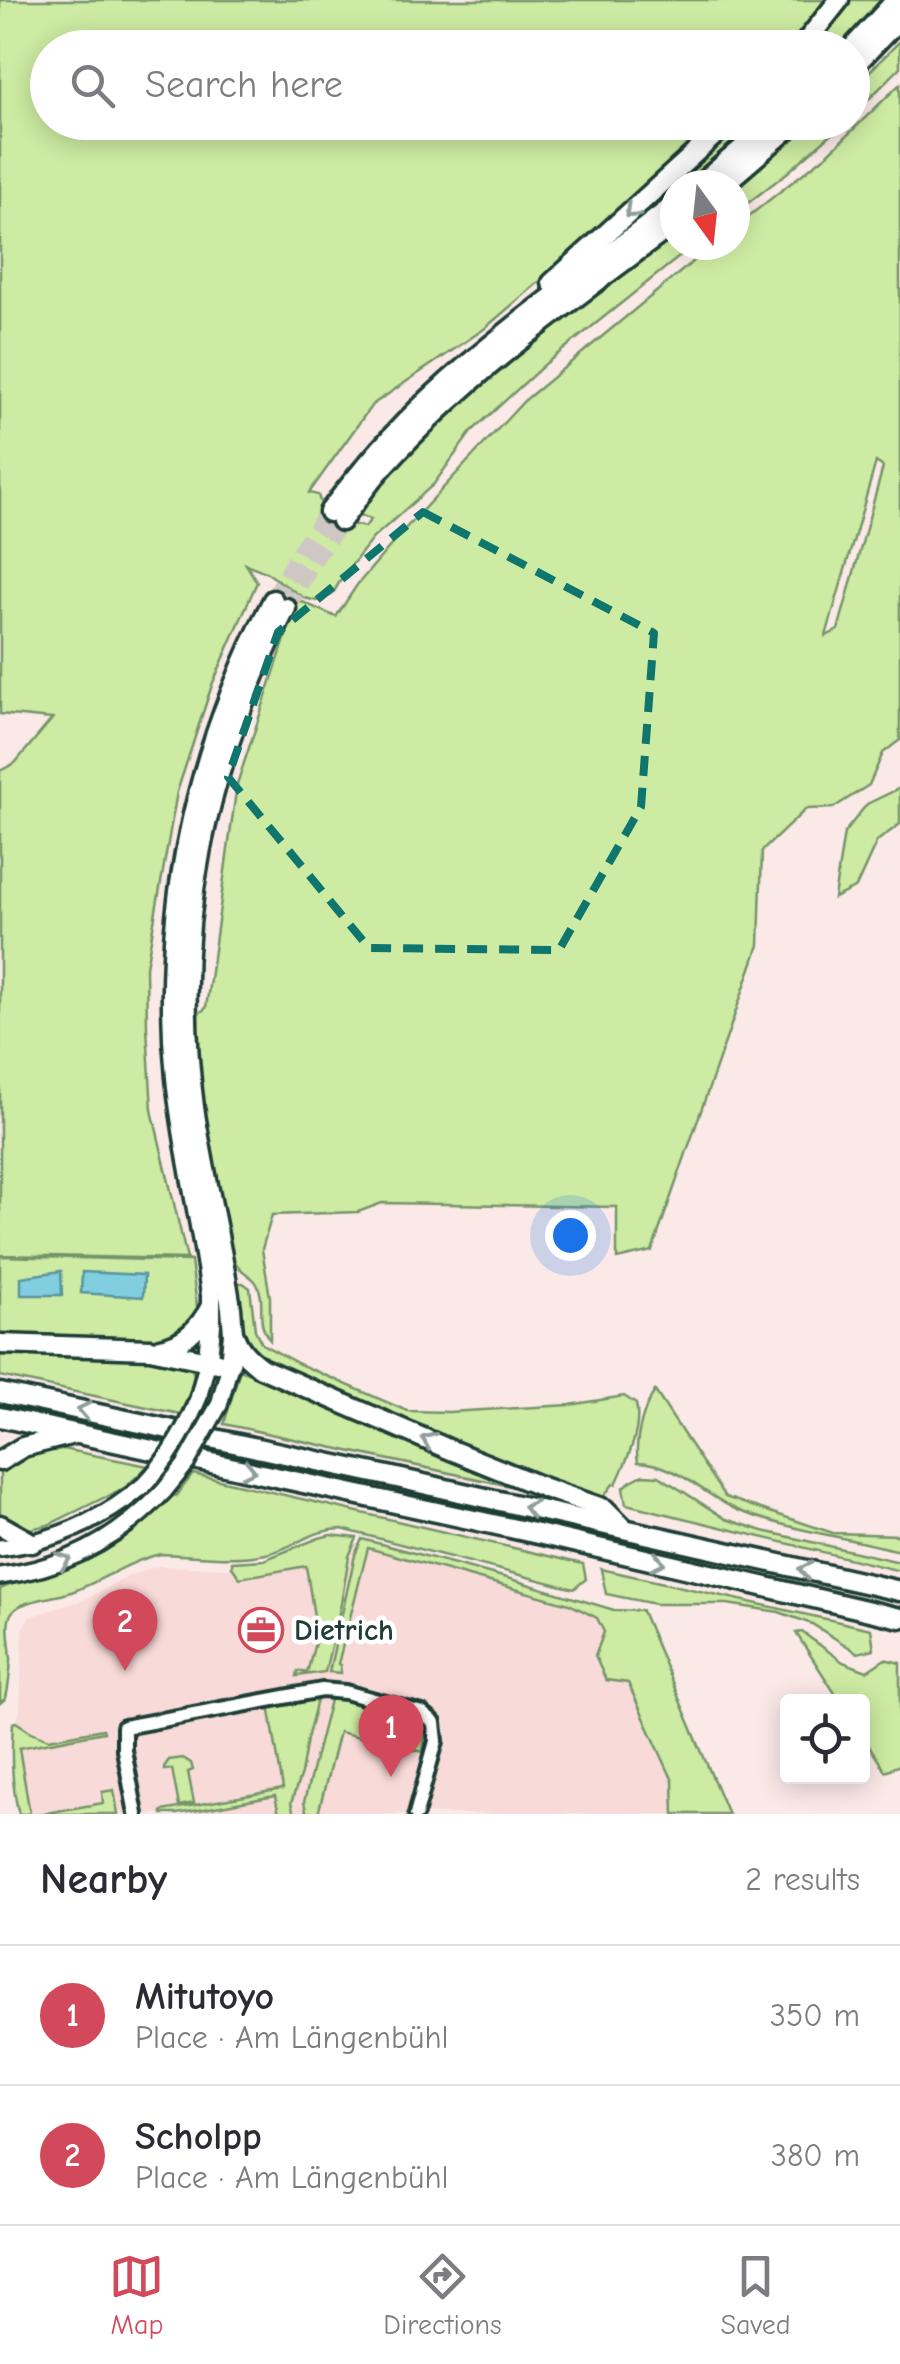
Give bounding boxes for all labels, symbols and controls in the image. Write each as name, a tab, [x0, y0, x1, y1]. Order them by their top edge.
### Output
search box	[30, 30, 870, 140]
icon: search	[65, 58, 120, 113]
text: Search here	[145, 63, 343, 107]
north arrow	[660, 170, 750, 260]
one-way arrow	[625, 200, 643, 218]
your location	[545, 1210, 596, 1261]
one-way arrow	[76, 1401, 93, 1422]
one-way arrow	[420, 1432, 438, 1452]
one-way arrow	[240, 1459, 257, 1480]
one-way arrow	[522, 1499, 539, 1520]
one-way arrow	[649, 1550, 666, 1571]
one-way arrow	[55, 1552, 72, 1572]
one-way arrow	[797, 1560, 814, 1581]
pin: 2	[92, 1588, 158, 1671]
office icon: Dietrich	[238, 1607, 284, 1653]
place label: Dietrich	[294, 1613, 394, 1648]
pin: 1	[358, 1694, 424, 1777]
map controls	[780, 1694, 870, 1784]
button: locate	[780, 1694, 870, 1784]
text: Nearby	[40, 1855, 167, 1904]
text: 2 results	[745, 1861, 860, 1898]
text: Mitutoyo	[135, 1975, 274, 2019]
text: 1	[66, 1997, 79, 2034]
text: 350 m	[770, 1997, 860, 2034]
text: Place · Am Längenbühl	[135, 2019, 449, 2056]
text: Scholpp	[135, 2115, 262, 2159]
text: 2	[65, 2137, 80, 2174]
text: 380 m	[771, 2137, 860, 2174]
text: Place · Am Längenbühl	[135, 2159, 449, 2196]
tab: Map	[109, 2249, 164, 2341]
tab: Directions	[383, 2249, 502, 2341]
tab: Saved	[721, 2249, 791, 2341]

